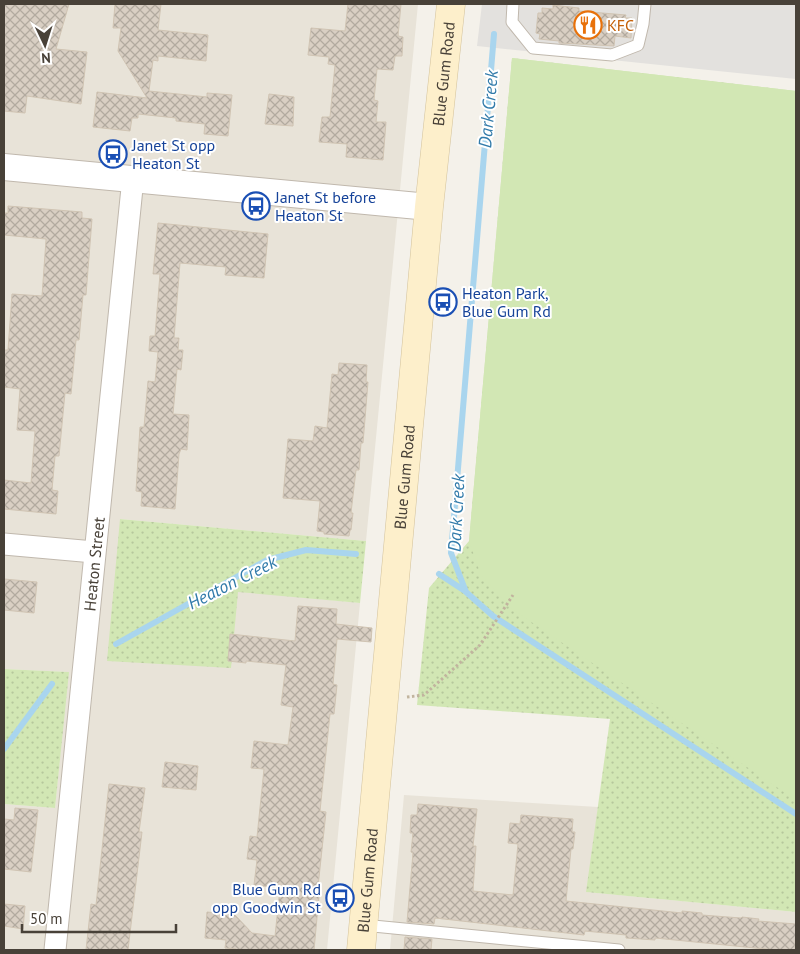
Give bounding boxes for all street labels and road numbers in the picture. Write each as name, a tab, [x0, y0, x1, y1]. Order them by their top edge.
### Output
street label: Blue Gum Road	[428, 21, 459, 127]
street label: Blue Gum Road	[390, 424, 419, 530]
street label: Heaton Street	[79, 515, 109, 612]
street label: Blue Gum Road	[353, 827, 382, 933]

